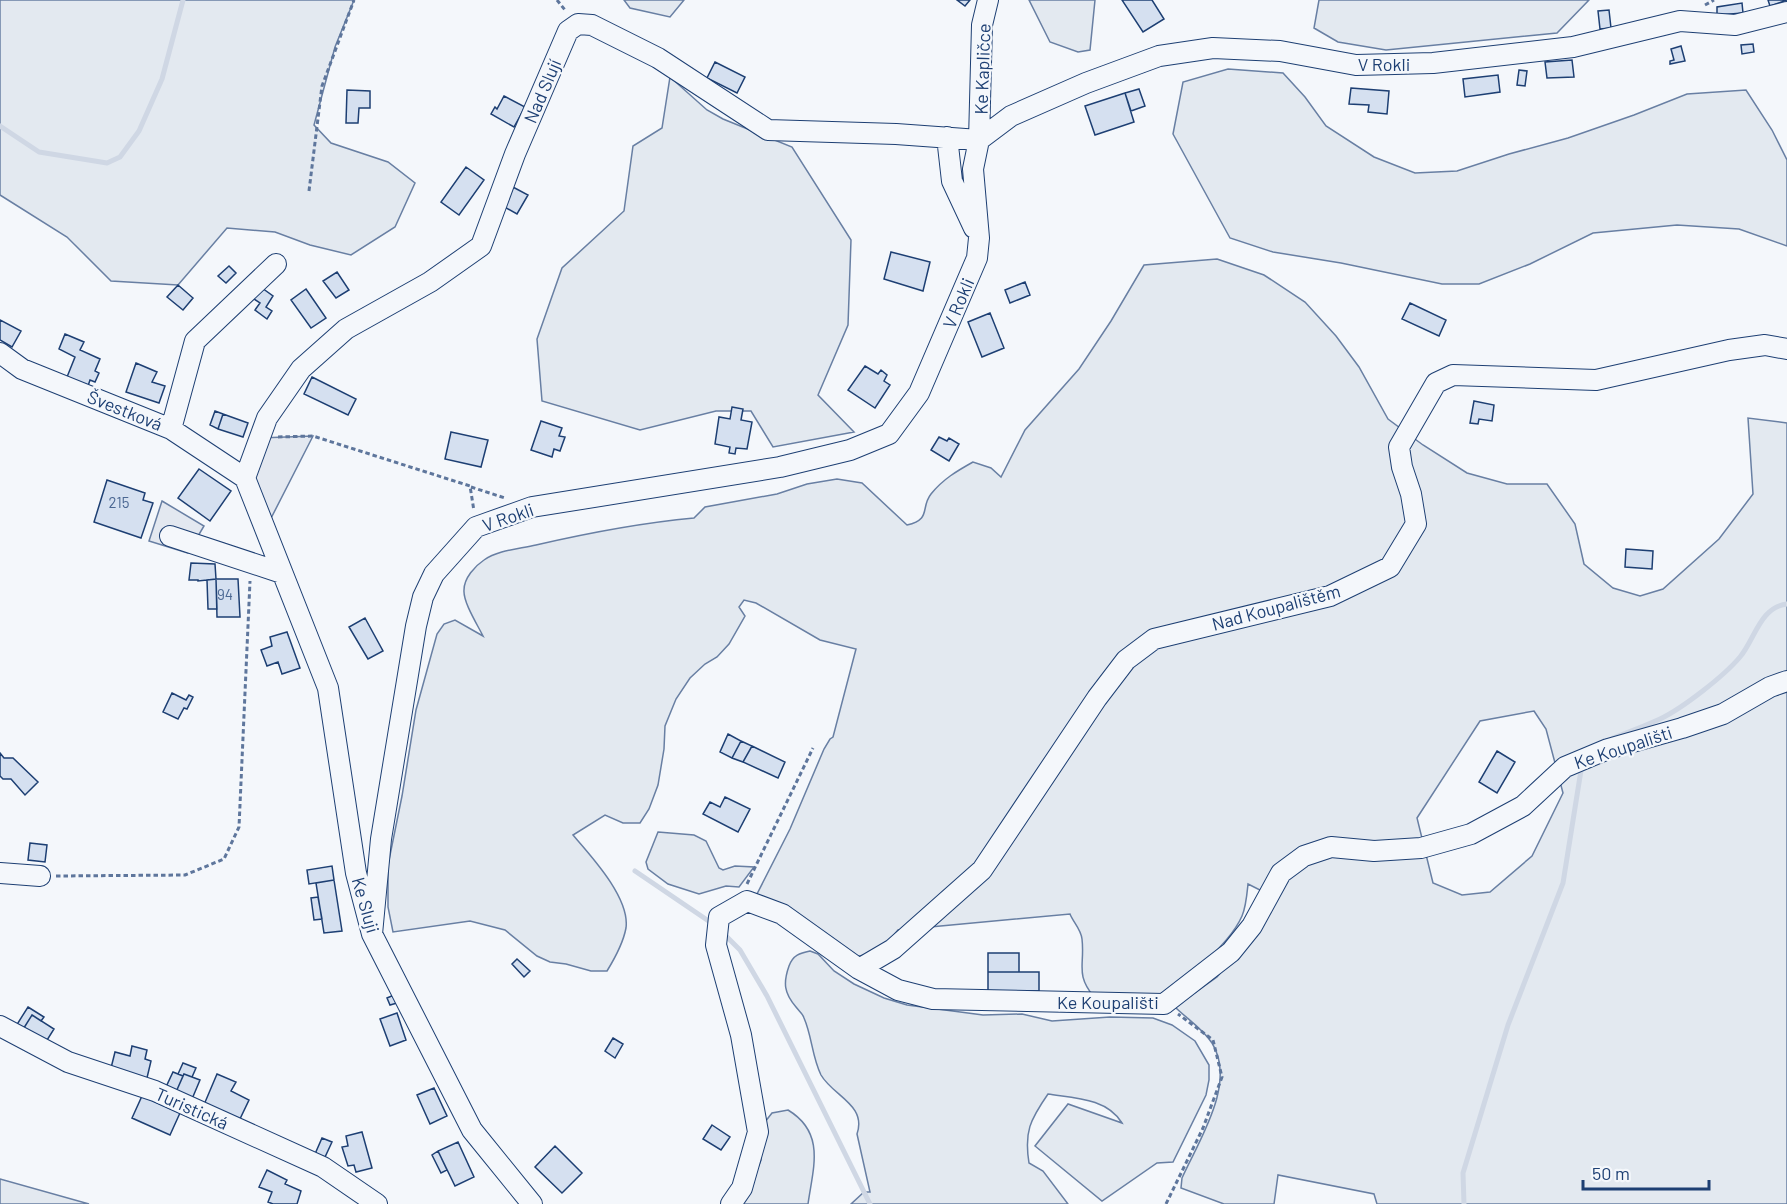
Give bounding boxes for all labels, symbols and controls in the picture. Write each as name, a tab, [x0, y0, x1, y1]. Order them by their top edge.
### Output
street label: Ke Kapličce	[969, 23, 995, 115]
street label: V Rokli	[1358, 53, 1410, 75]
street label: Nad Slují	[519, 56, 565, 126]
street label: V Rokli	[938, 274, 978, 332]
street label: Švestková	[84, 385, 166, 435]
house number: 215	[109, 493, 129, 511]
street label: V Rokli	[479, 498, 537, 536]
street label: Nad Koupalištěm	[1209, 579, 1343, 635]
house number: 94	[217, 585, 233, 603]
street label: Ke Koupališti	[1571, 721, 1675, 773]
street label: Ke Sluji	[348, 874, 384, 936]
street label: Ke Koupališti	[1057, 991, 1159, 1013]
street label: Turistická	[152, 1082, 232, 1134]
scale bar	[1583, 1153, 1709, 1191]
text: 50 m	[1592, 1162, 1630, 1184]

